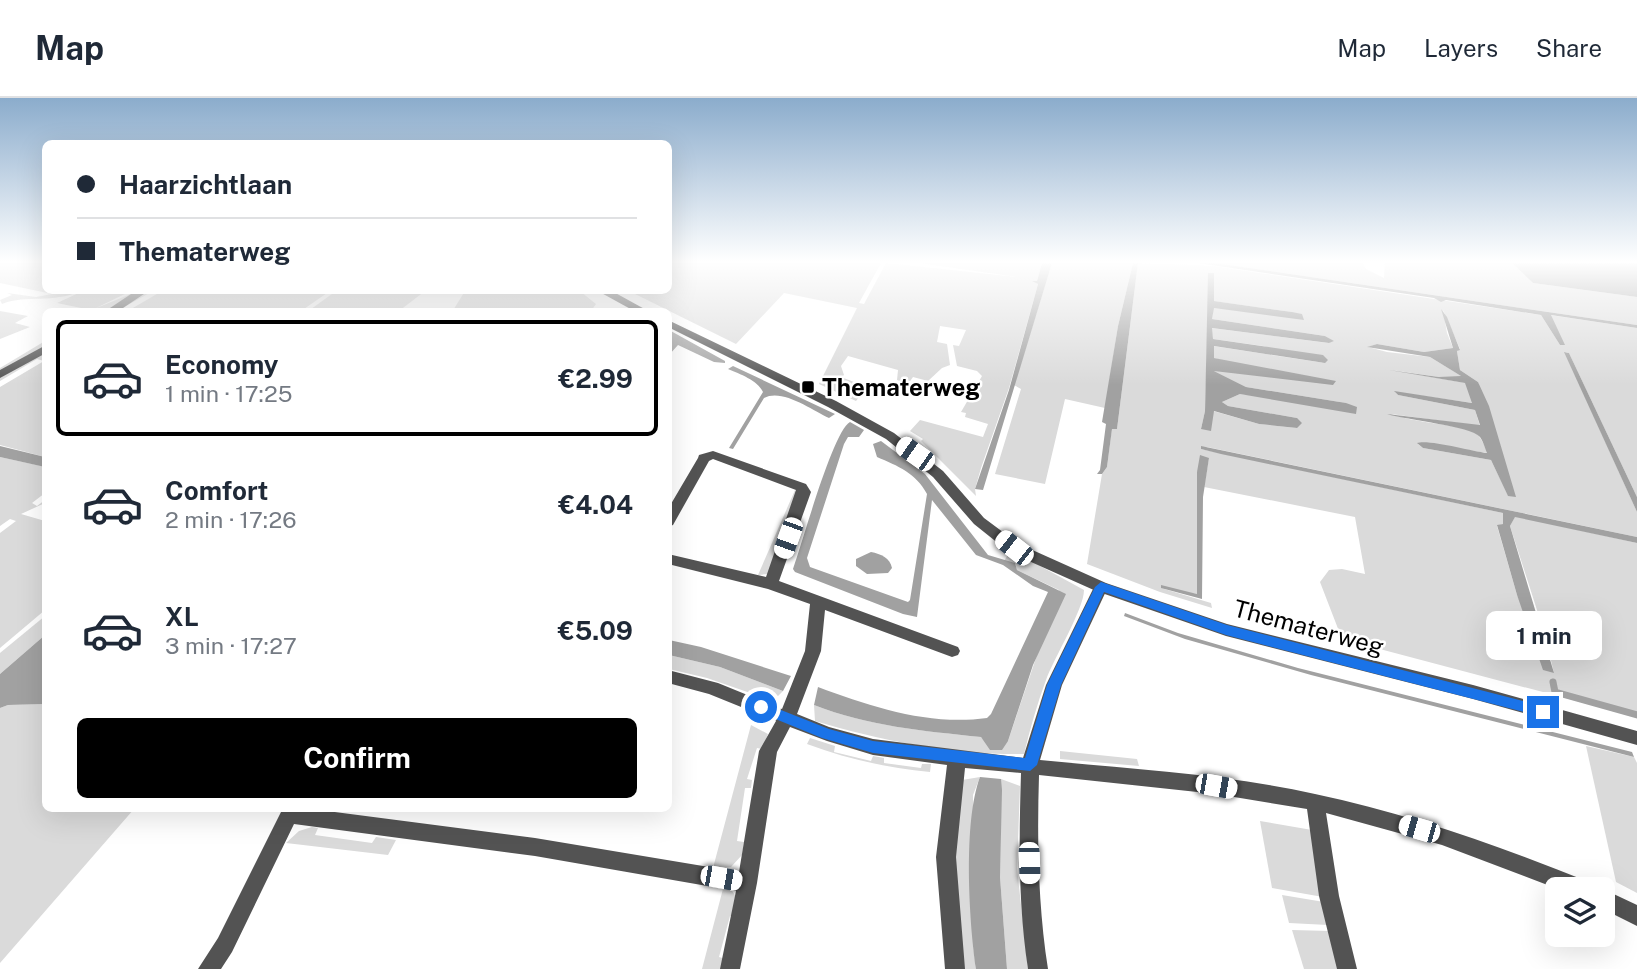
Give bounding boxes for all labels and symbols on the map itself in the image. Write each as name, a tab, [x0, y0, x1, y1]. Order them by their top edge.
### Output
place label: Thematerweg	[822, 373, 980, 401]
marker: Thematerweg	[800, 379, 816, 395]
car	[892, 433, 939, 475]
car	[771, 515, 806, 561]
car	[991, 527, 1038, 569]
street label: Thematerweg	[1231, 593, 1387, 661]
callout: 1 min	[1485, 610, 1601, 660]
route start	[745, 691, 777, 723]
route end	[1527, 696, 1559, 728]
car	[1194, 772, 1239, 800]
car	[1396, 813, 1443, 845]
car	[1018, 842, 1041, 884]
car	[699, 864, 744, 892]

